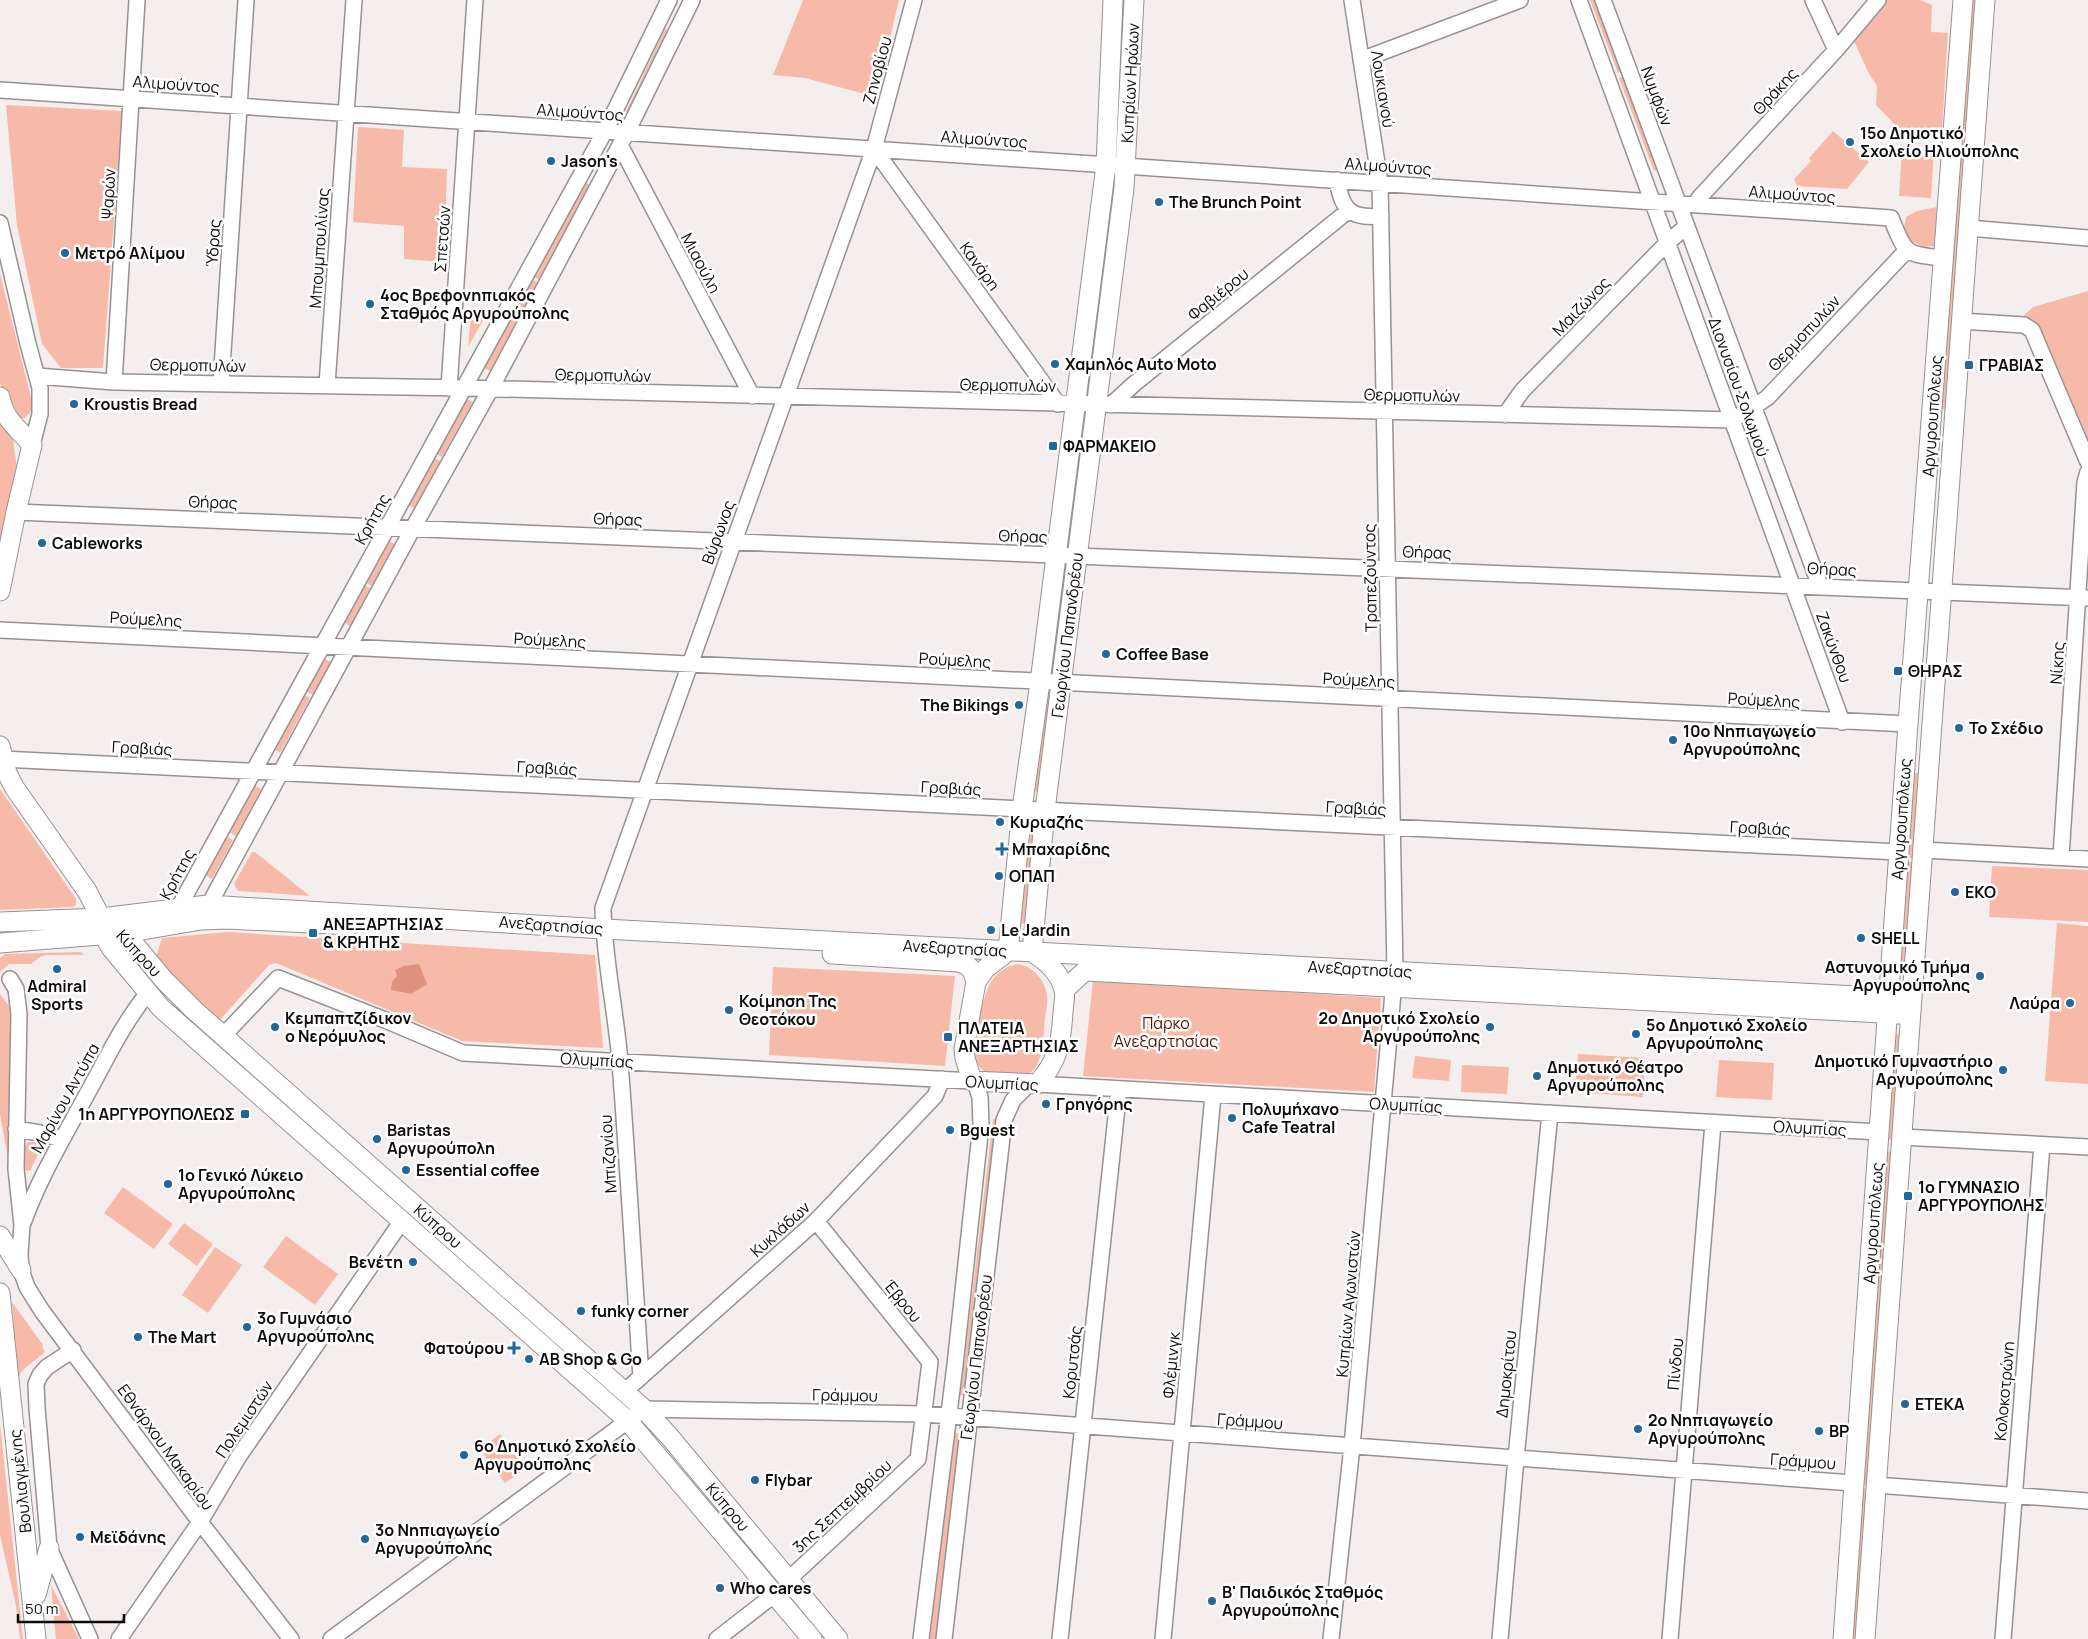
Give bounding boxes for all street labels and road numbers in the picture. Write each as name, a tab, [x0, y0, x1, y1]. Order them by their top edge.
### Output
street label: Κυπρίων Ηρώων	[1116, 22, 1144, 144]
street label: Ζηνοβίου	[857, 34, 897, 106]
street label: Λουκιανού	[1366, 49, 1400, 129]
street label: Νυμφών	[1636, 63, 1678, 129]
street label: Θράκης	[1747, 63, 1803, 119]
street label: Αλιμούντος	[132, 70, 220, 98]
street label: Αλιμούντος	[536, 98, 624, 126]
street label: Αλιμούντος	[940, 125, 1028, 153]
street label: Αλιμούντος	[1344, 152, 1432, 180]
street label: Ψαρών	[96, 168, 120, 220]
street label: Αλιμούντος	[1748, 180, 1836, 208]
street label: Μπουμπουλίνας	[304, 187, 334, 309]
street label: Σπετσών	[429, 205, 455, 273]
street label: Ύδρας	[200, 218, 226, 268]
street label: Μιαούλη	[676, 229, 726, 297]
street label: Κανάρη	[955, 237, 1005, 295]
street label: Φαβιέρου	[1183, 263, 1253, 325]
street label: Μαιζώνος	[1547, 272, 1615, 340]
street label: Θερμοπυλών	[1763, 290, 1845, 376]
street label: Διονυσίου Σολωμού	[1704, 314, 1774, 460]
street label: Θερμοπυλών	[150, 353, 246, 377]
street label: Αργυρουπόλεως	[1917, 354, 1947, 478]
street label: Θερμοπυλών	[555, 363, 651, 387]
street label: Θερμοπυλών	[960, 373, 1056, 397]
street label: Θερμοπυλών	[1364, 383, 1460, 407]
street label: Κρήτης	[349, 489, 395, 548]
street label: Θήρας	[188, 490, 238, 514]
street label: Βύρωνος	[696, 497, 740, 567]
street label: Θήρας	[593, 507, 643, 531]
street label: Τραπεζούντος	[1358, 523, 1382, 632]
street label: Θήρας	[998, 524, 1048, 548]
street label: Θήρας	[1402, 540, 1452, 564]
street label: Γεωργίου Παπανδρέου	[1046, 551, 1088, 719]
street label: Θήρας	[1807, 557, 1857, 581]
street label: Ρούμελης	[109, 606, 183, 632]
street label: Ζακύνθου	[1811, 608, 1857, 686]
street label: Ρούμελης	[513, 627, 587, 653]
street label: Νίκης	[2045, 641, 2069, 685]
street label: Ρούμελης	[918, 647, 992, 673]
street label: Ρούμελης	[1322, 667, 1396, 693]
street label: Ρούμελης	[1727, 687, 1801, 713]
street label: Γραβιάς	[111, 735, 173, 761]
street label: Γραβιάς	[516, 755, 578, 781]
street label: Αργυρουπόλεως	[1886, 757, 1916, 881]
street label: Γραβιάς	[920, 775, 982, 801]
street label: Γραβιάς	[1325, 795, 1387, 821]
street label: Γραβιάς	[1729, 815, 1791, 841]
street label: Κρήτης	[154, 844, 200, 903]
street label: Ανεξαρτησίας	[498, 910, 604, 940]
street label: Κύπρου	[112, 925, 166, 981]
street label: Ανεξαρτησίας	[902, 934, 1008, 962]
street label: Ανεξαρτησίας	[1307, 955, 1413, 983]
street label: Μαρίνου Αντύπα	[26, 1039, 104, 1157]
street label: Ολυμπίας	[560, 1047, 634, 1073]
street label: Ολυμπίας	[965, 1070, 1039, 1096]
street label: Ολυμπίας	[1369, 1092, 1443, 1118]
street label: Μπιζανίου	[594, 1114, 622, 1194]
street label: Ολυμπίας	[1773, 1115, 1847, 1141]
street label: Αργυρουπόλεως	[1858, 1161, 1888, 1285]
street label: Κυκλάδων	[745, 1196, 815, 1262]
street label: Κύπρου	[409, 1199, 467, 1253]
street label: Κυπρίων Αγωνιστών	[1331, 1230, 1365, 1378]
street label: Γεωργίου Παπανδρέου	[955, 1273, 997, 1441]
street label: Έβρου	[879, 1275, 927, 1327]
street label: Κορυτσάς	[1057, 1324, 1087, 1400]
street label: Δημοκρίτου	[1490, 1329, 1522, 1419]
street label: Φλέμινγκ	[1157, 1330, 1185, 1399]
street label: Πίνδου	[1662, 1337, 1688, 1391]
street label: Κολοκοτρώνη	[1989, 1340, 2019, 1442]
street label: Πολεμιστών	[210, 1376, 278, 1462]
street label: Εθνάρχου Μακαρίου	[113, 1379, 219, 1515]
street label: Γράμμου	[812, 1383, 878, 1407]
street label: Γράμμου	[1216, 1408, 1284, 1434]
street label: Βουλιαγμένης	[4, 1428, 36, 1534]
street label: Γράμμου	[1769, 1448, 1837, 1474]
street label: 3ης Σεπτεμβρίου	[788, 1454, 896, 1558]
street label: Κύπρου	[701, 1478, 755, 1536]

